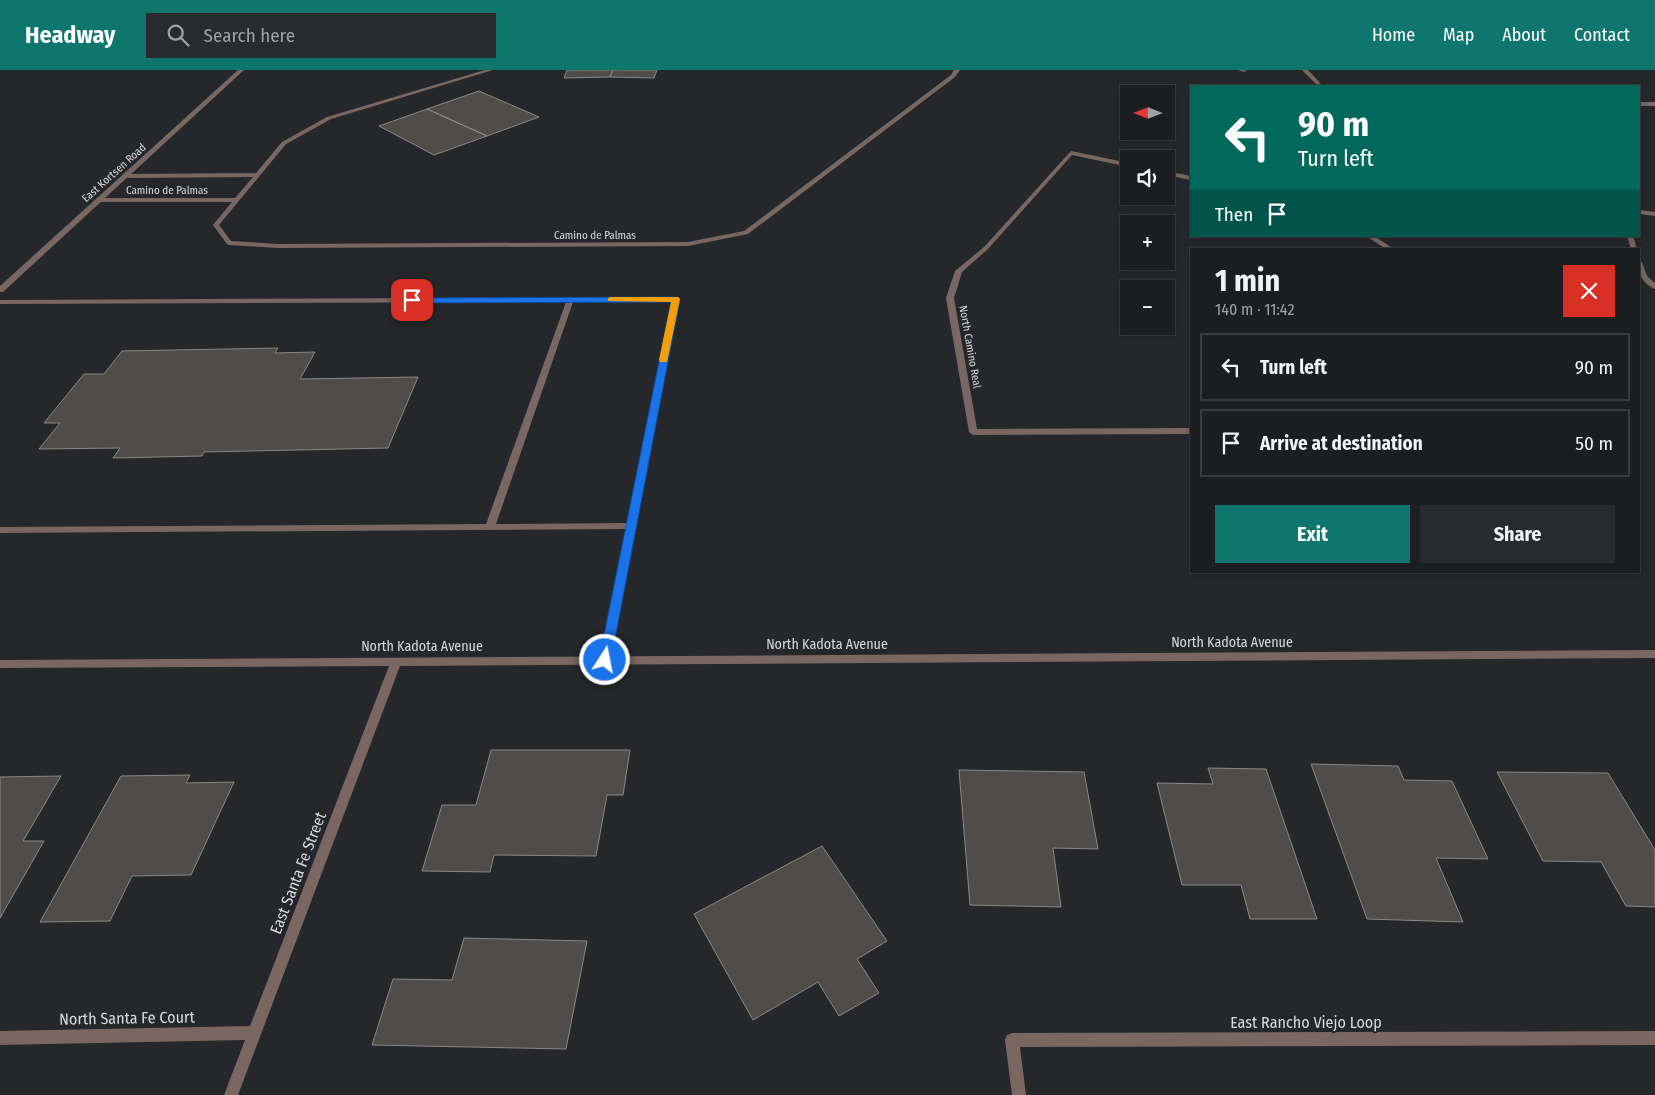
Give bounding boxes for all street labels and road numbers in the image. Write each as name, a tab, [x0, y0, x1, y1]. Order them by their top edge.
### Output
street label: East Kortsen Road	[79, 141, 149, 205]
street label: Camino de Palmas	[126, 184, 208, 197]
street label: Camino de Palmas	[554, 229, 636, 242]
street label: North Camino Real	[956, 305, 984, 390]
street label: North Kadota Avenue	[1171, 634, 1293, 651]
street label: North Kadota Avenue	[766, 636, 888, 653]
street label: North Kadota Avenue	[361, 638, 483, 655]
street label: East Santa Fe Street	[266, 809, 330, 937]
street label: North Santa Fe Court	[59, 1007, 196, 1029]
street label: East Rancho Viejo Loop	[1230, 1013, 1382, 1032]

